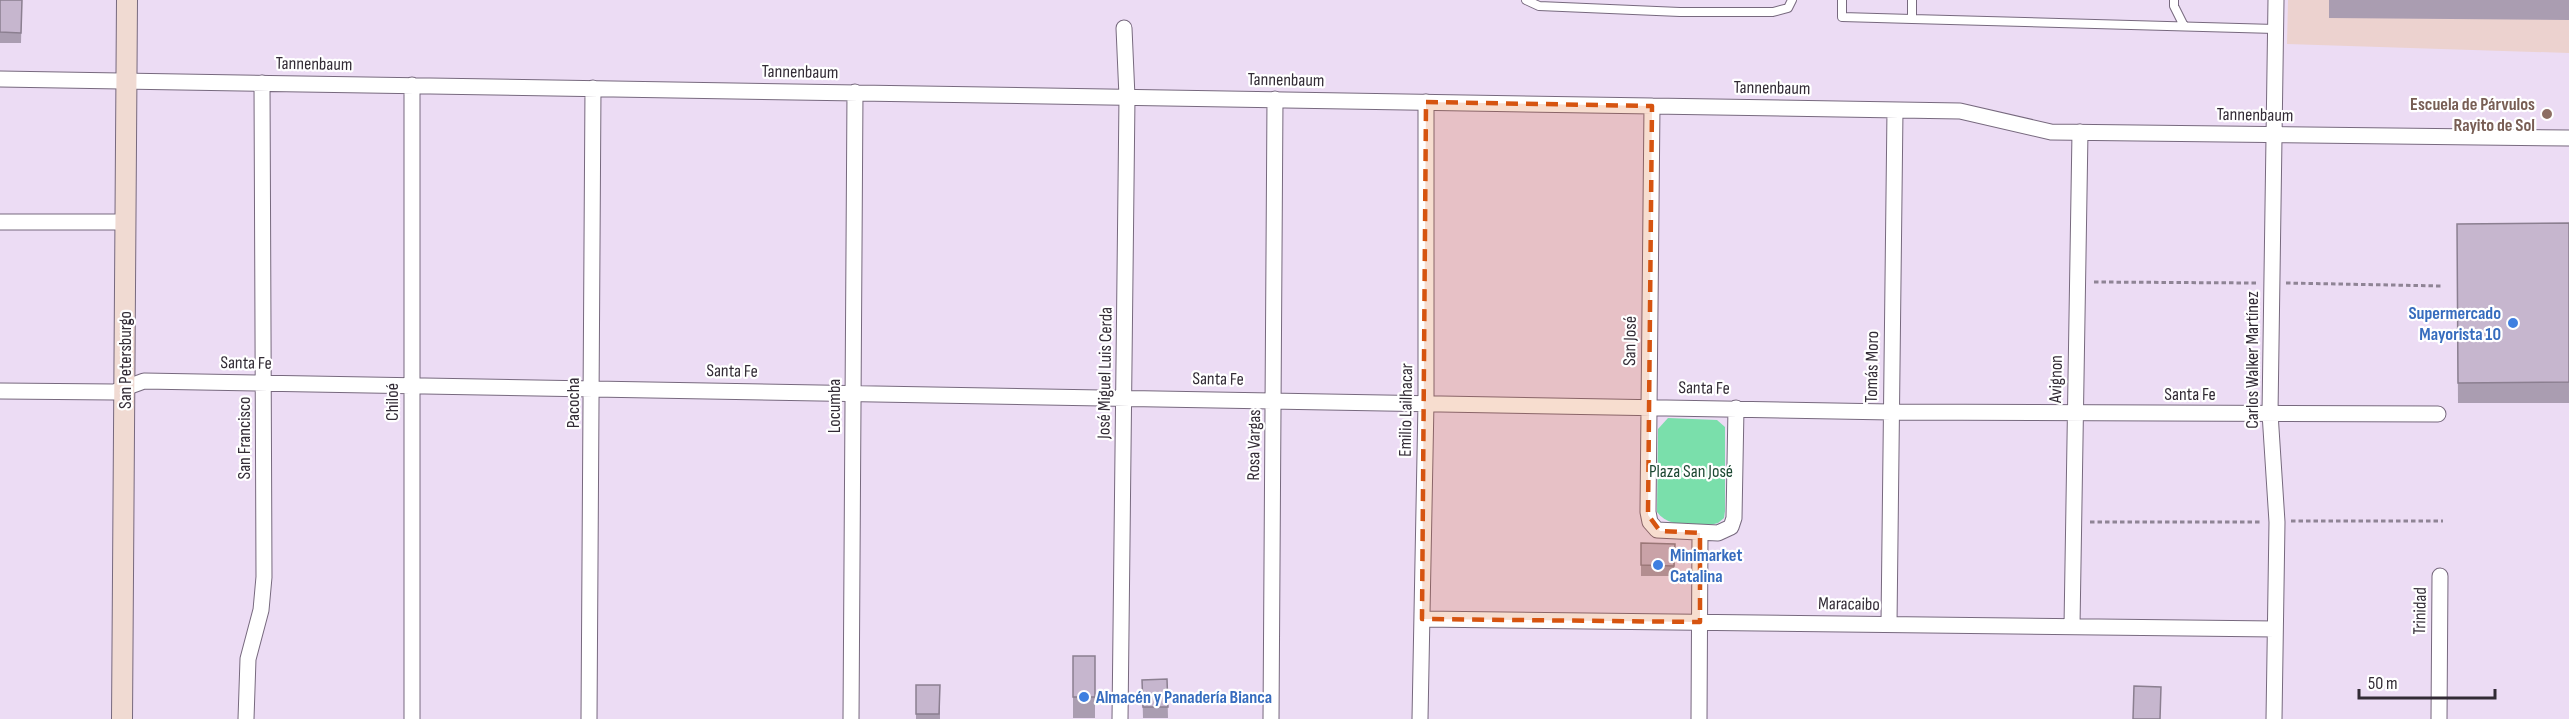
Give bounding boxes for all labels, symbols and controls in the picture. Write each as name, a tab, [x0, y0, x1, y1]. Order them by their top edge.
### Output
street label: Tannenbaum	[275, 53, 353, 75]
street label: Tannenbaum	[761, 61, 839, 83]
street label: Tannenbaum	[1247, 69, 1325, 91]
street label: Tannenbaum	[1733, 77, 1811, 99]
place label: Escuela de Párvulos Rayito de Sol	[2410, 94, 2535, 136]
street label: Tannenbaum	[2216, 104, 2294, 126]
marker: Escuela de Párvulos Rayito de Sol	[2540, 107, 2554, 121]
street label: Carlos Walker Martínez	[2242, 291, 2263, 429]
place label: Supermercado Mayorista 10	[2408, 303, 2501, 345]
street label: José Miguel Luis Cerda	[1093, 307, 1117, 440]
street label: San Petersburgo	[115, 311, 136, 409]
street label: San José	[1619, 316, 1641, 366]
marker: Supermercado Mayorista 10	[2506, 316, 2520, 330]
street label: Tomás Moro	[1861, 331, 1883, 403]
street label: Santa Fe	[220, 352, 272, 374]
street label: Avignon	[2045, 355, 2067, 404]
street label: Santa Fe	[706, 360, 758, 382]
street label: Emilio Lailhacar	[1395, 363, 1417, 457]
street label: Santa Fe	[1192, 368, 1244, 390]
street label: Santa Fe	[1678, 377, 1730, 399]
street label: Pacocha	[563, 378, 584, 428]
street label: Locumba	[824, 379, 845, 433]
street label: Chiloé	[382, 383, 403, 421]
street label: Santa Fe	[2164, 384, 2216, 405]
street label: San Francisco	[234, 396, 255, 480]
street label: Rosa Vargas	[1243, 409, 1265, 481]
park label: Plaza San José	[1649, 461, 1733, 482]
place label: Minimarket Catalina	[1670, 545, 1742, 587]
marker: Minimarket Catalina	[1651, 558, 1665, 572]
street label: Trinidad	[2409, 587, 2431, 635]
street label: Maracaibo	[1818, 593, 1880, 615]
scale bar	[2359, 662, 2496, 700]
text: 50 m	[2368, 673, 2398, 694]
place label: Almacén y Panadería Bianca	[1095, 687, 1272, 708]
marker: Almacén y Panadería Bianca	[1077, 690, 1091, 704]

